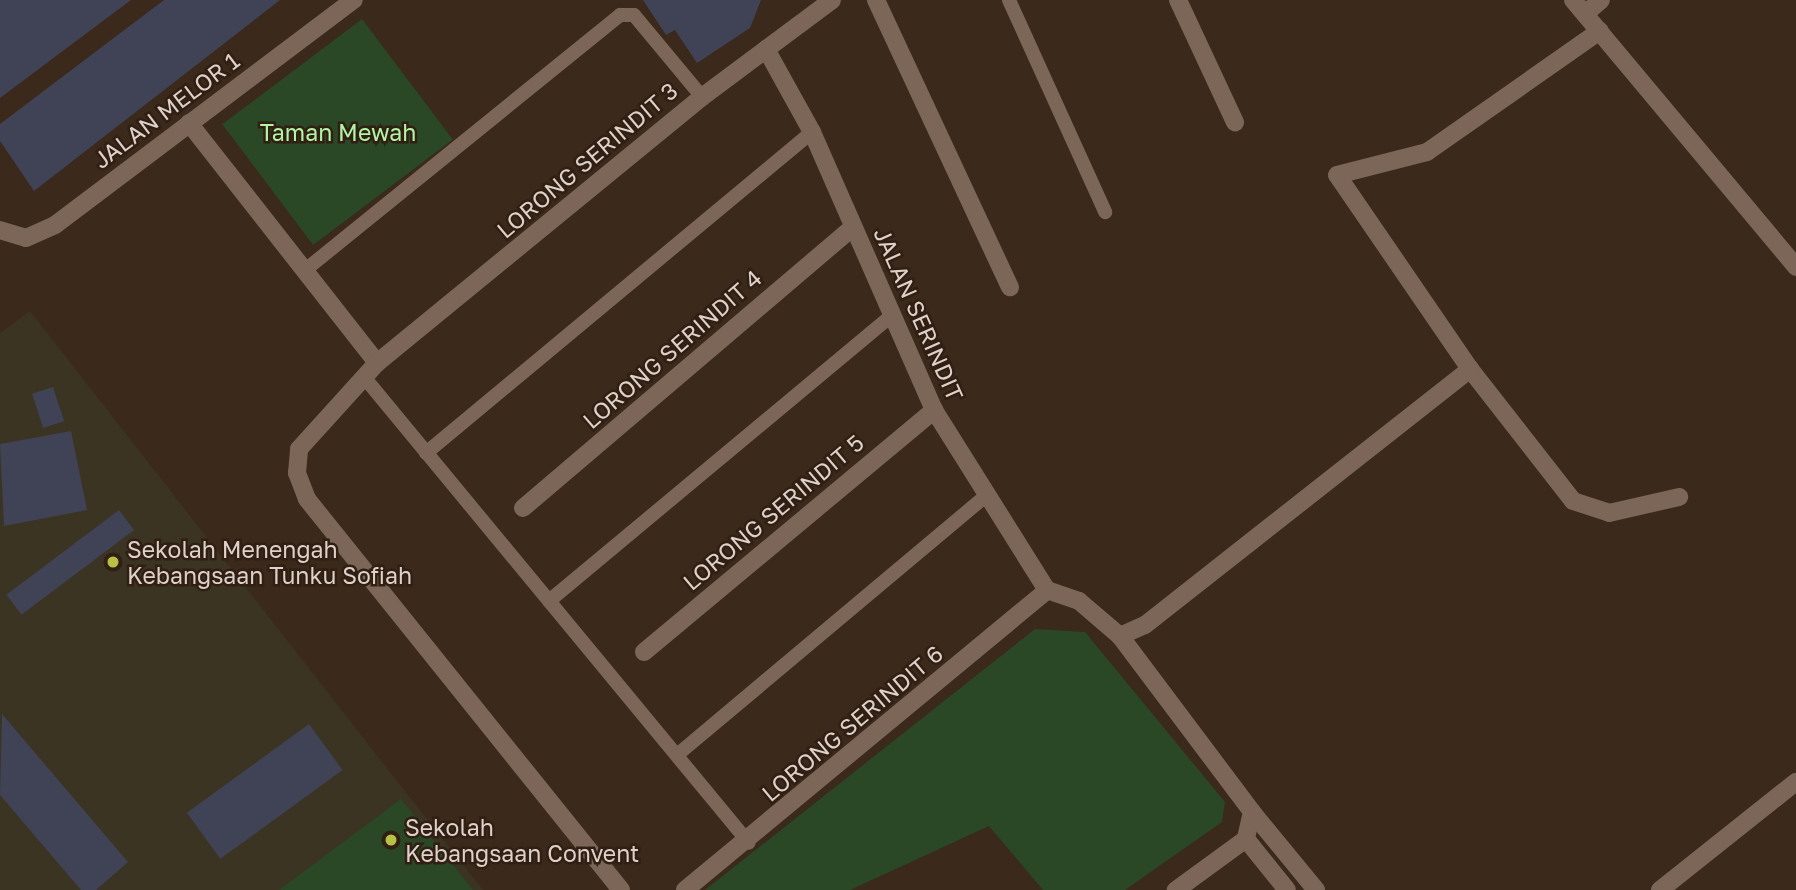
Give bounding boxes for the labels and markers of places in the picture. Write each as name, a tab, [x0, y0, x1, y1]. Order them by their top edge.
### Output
place label: Sekolah Menengah Kebangsaan Tunku Sofiah	[127, 535, 412, 589]
marker: Sekolah Menengah Kebangsaan Tunku Sofiah	[105, 554, 121, 570]
place label: Sekolah Kebangsaan Convent	[405, 813, 639, 867]
marker: Sekolah Kebangsaan Convent	[383, 832, 399, 848]

